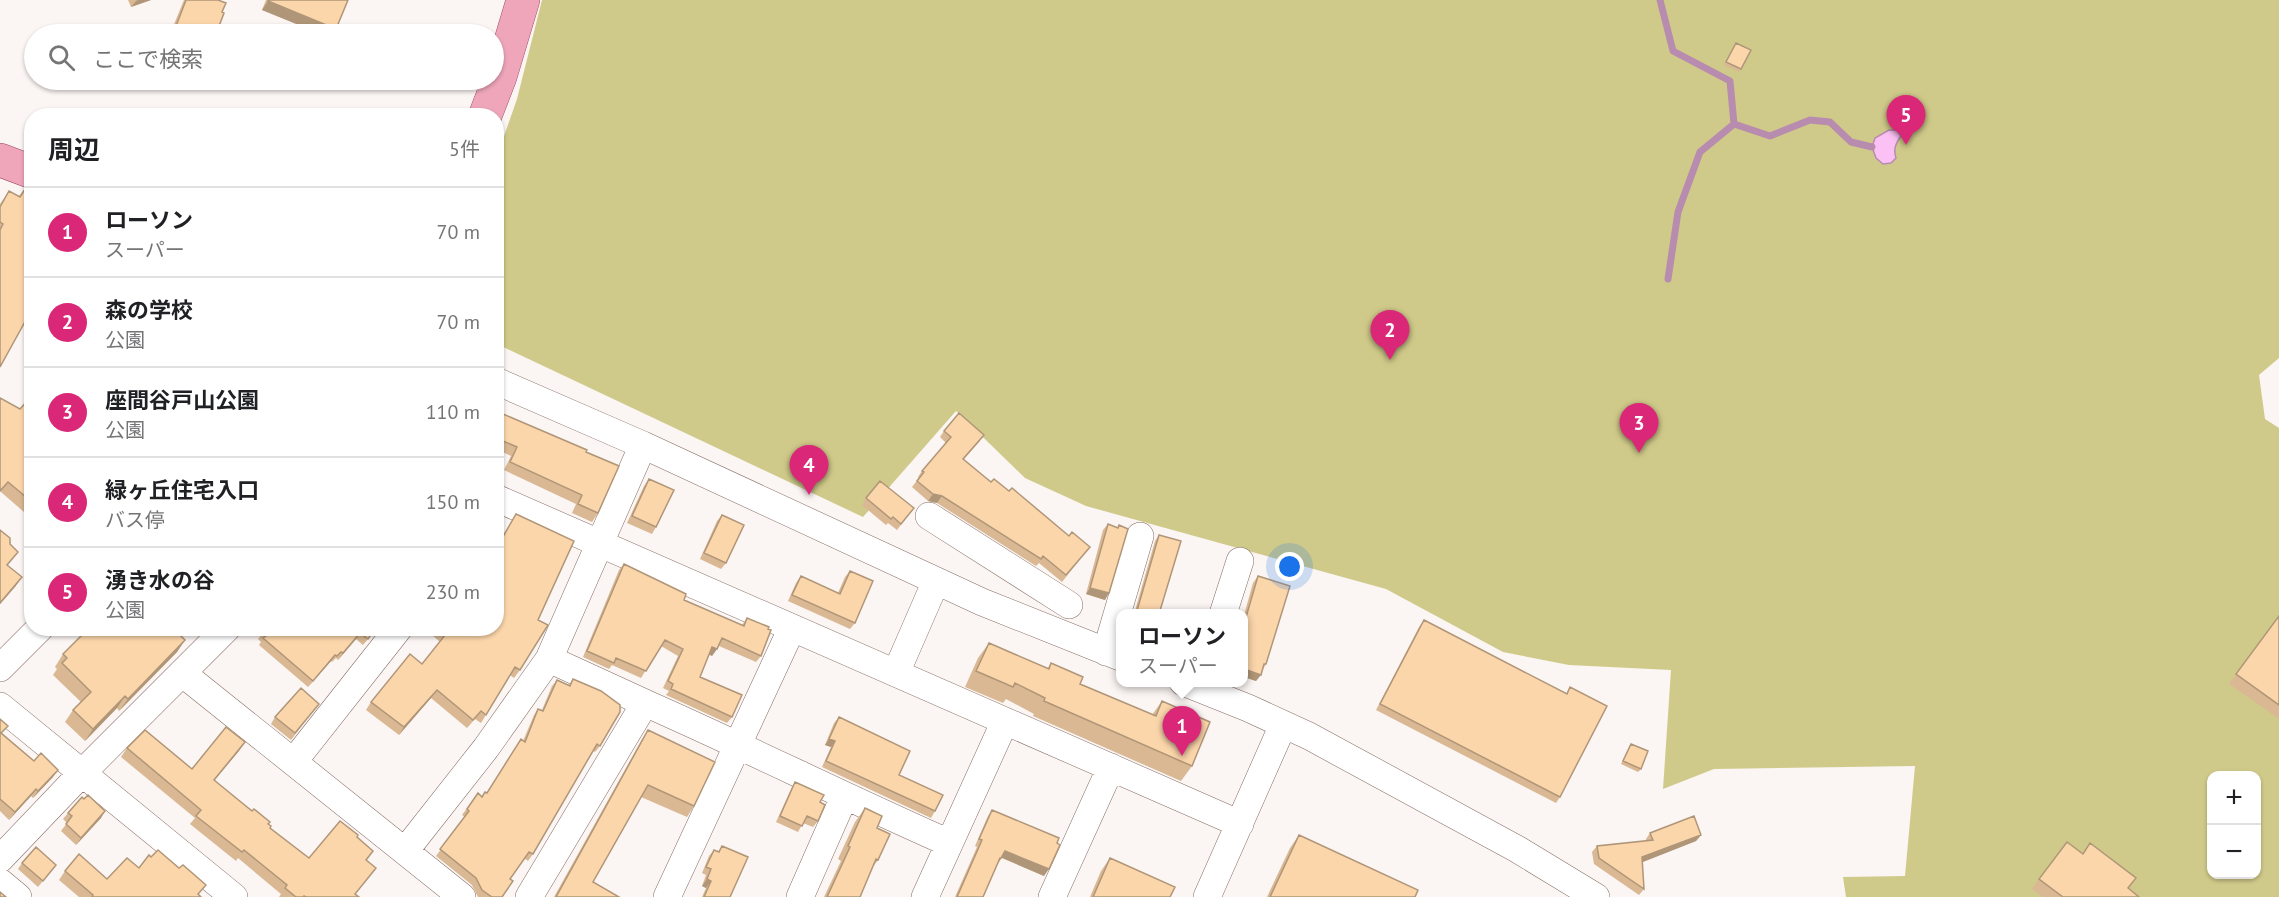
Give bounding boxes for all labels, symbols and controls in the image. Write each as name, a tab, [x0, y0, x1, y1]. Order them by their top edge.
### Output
search box	[24, 24, 504, 90]
icon: search	[45, 41, 78, 74]
text: ここで検索	[93, 45, 203, 73]
pin: 5	[1886, 96, 1926, 145]
text: 周辺	[48, 133, 100, 166]
text: 5件	[449, 136, 480, 162]
text: ローソン	[105, 206, 193, 234]
text: 1	[62, 219, 73, 245]
text: 70 m	[437, 219, 480, 245]
text: スーパー	[105, 237, 185, 263]
text: 森の学校	[105, 296, 193, 324]
text: 2	[62, 309, 73, 335]
text: 70 m	[437, 309, 480, 335]
pin: 2	[1370, 310, 1410, 360]
text: 公園	[105, 327, 145, 353]
text: 座間谷戸山公園	[105, 386, 259, 414]
text: 3	[62, 399, 73, 425]
text: 110 m	[426, 399, 480, 425]
pin: 3	[1620, 404, 1658, 453]
text: 公園	[105, 417, 145, 443]
pin: 4	[790, 446, 828, 495]
text: 緑ヶ丘住宅入口	[105, 476, 259, 504]
text: 4	[62, 489, 73, 515]
text: 150 m	[426, 489, 480, 515]
text: バス停	[105, 507, 165, 533]
your location	[1275, 552, 1304, 581]
text: 湧き水の谷	[105, 566, 215, 594]
text: 5	[62, 579, 73, 605]
text: 230 m	[426, 579, 480, 605]
text: 公園	[105, 597, 145, 623]
popup	[1116, 609, 1248, 687]
text: ローソン	[1138, 622, 1226, 650]
text: スーパー	[1138, 653, 1218, 679]
pin: 1	[1162, 706, 1202, 756]
map controls	[2207, 771, 2261, 879]
button: +	[2207, 771, 2261, 825]
button: −	[2207, 825, 2261, 879]

